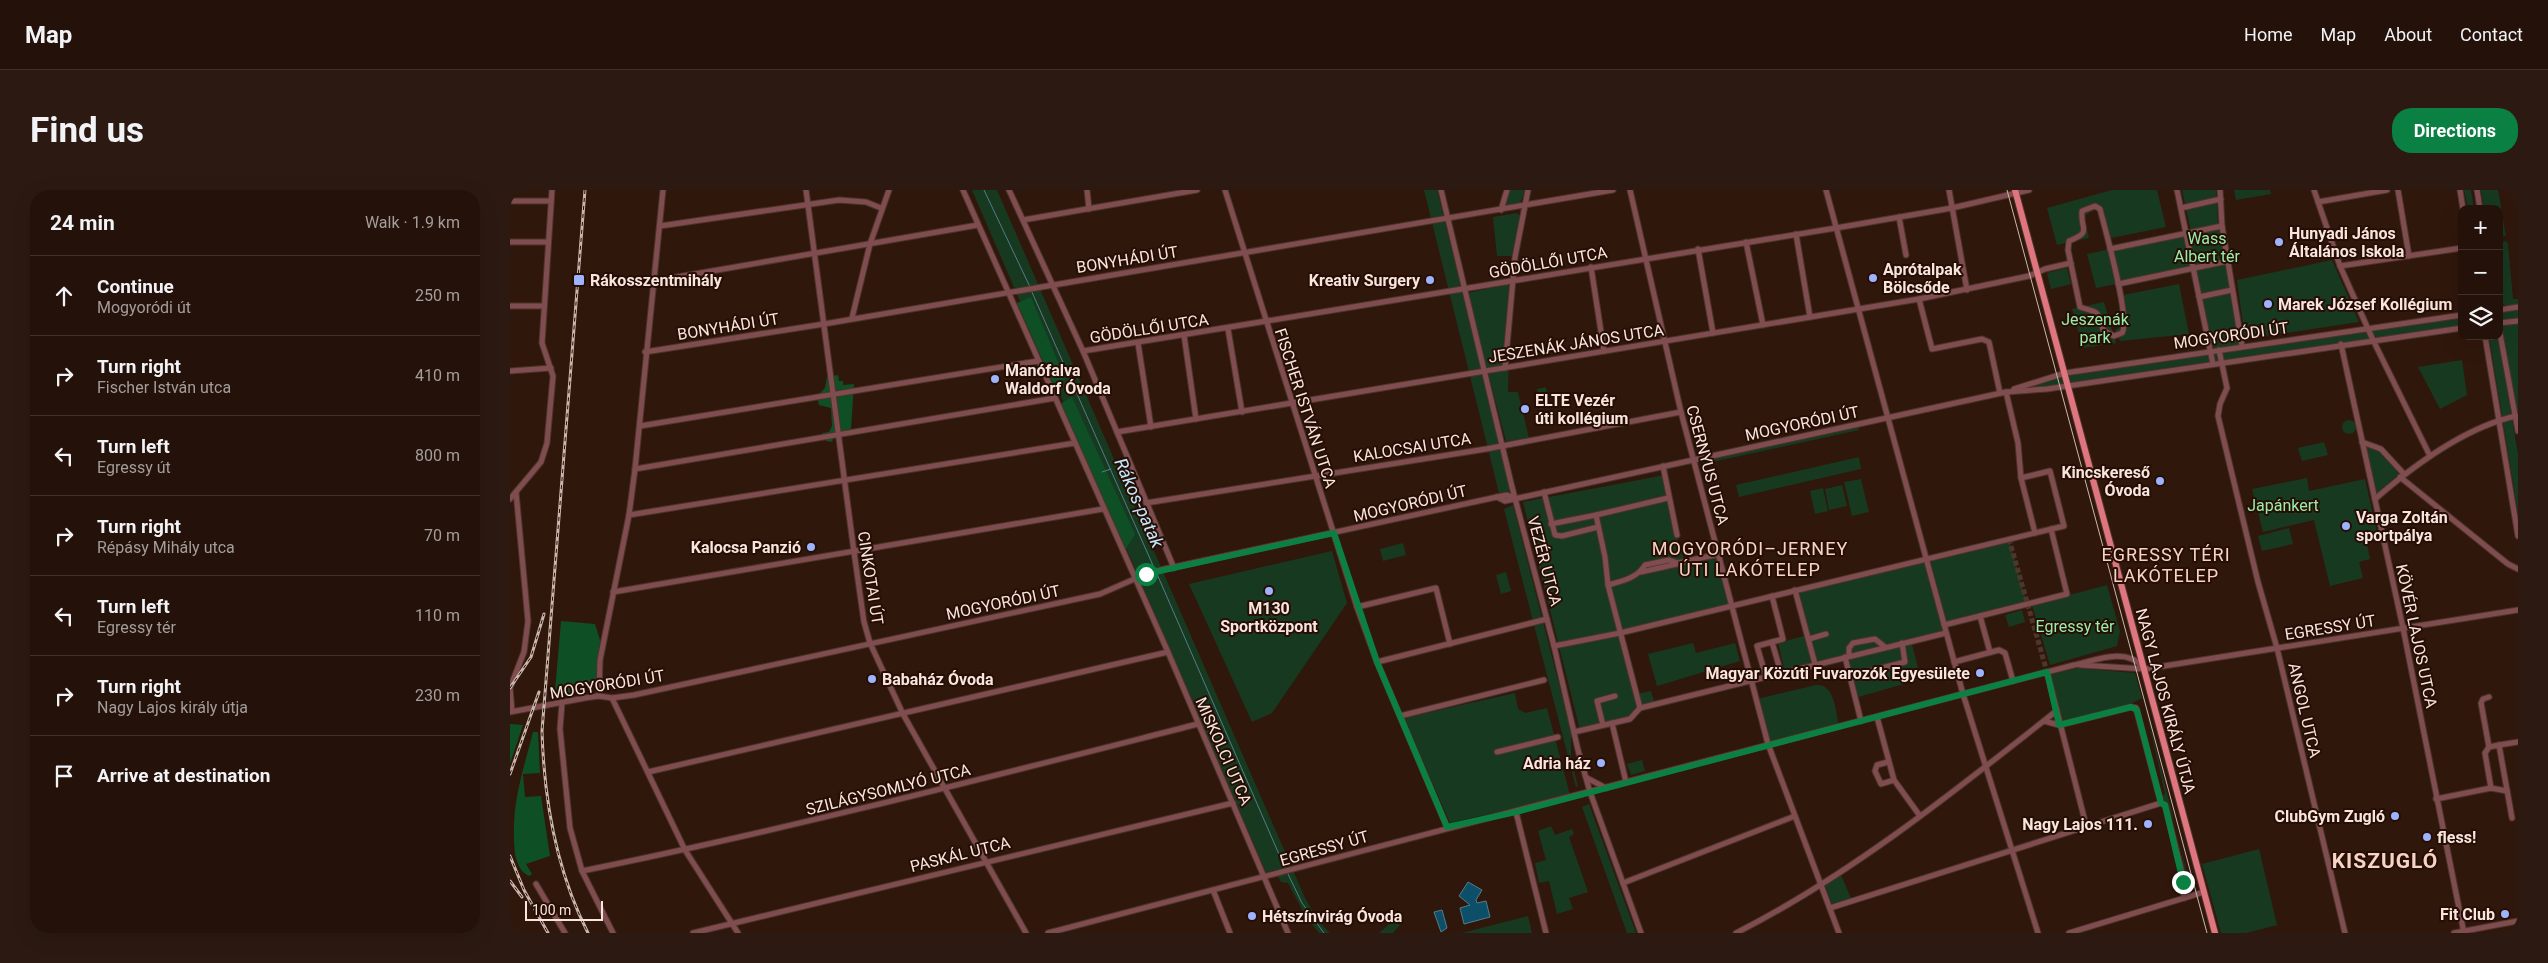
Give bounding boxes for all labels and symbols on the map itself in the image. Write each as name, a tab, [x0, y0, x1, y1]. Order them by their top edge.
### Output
place label: Hunyadi János Általános Iskola	[2289, 224, 2405, 261]
park label: Wass Albert tér	[2174, 229, 2241, 266]
marker: Hunyadi János Általános Iskola	[2273, 236, 2285, 248]
street label: BONYHÁDI ÚT	[1075, 242, 1180, 277]
street label: GÖDÖLLŐI UTCA	[1487, 242, 1609, 282]
place label: Aprótalpak Bölcsőde	[1883, 260, 1962, 297]
place label: Rákosszentmihály	[590, 271, 723, 290]
place label: Kreativ Surgery	[1309, 271, 1421, 290]
marker: Aprótalpak Bölcsőde	[1867, 272, 1879, 284]
marker: Rákosszentmihály	[572, 273, 586, 287]
marker: Kreativ Surgery	[1424, 274, 1436, 286]
place label: Marek József Kollégium	[2278, 295, 2452, 314]
marker: Marek József Kollégium	[2262, 298, 2274, 310]
street label: BONYHÁDI ÚT	[676, 309, 781, 344]
street label: GÖDÖLLŐI UTCA	[1088, 309, 1210, 347]
park label: Jeszenák park	[2061, 310, 2130, 347]
street label: MOGYORÓDI ÚT	[2172, 317, 2290, 353]
street label: JESZENÁK JÁNOS UTCA	[1487, 320, 1666, 367]
street label: FISCHER ISTVÁN UTCA	[1271, 326, 1341, 491]
place label: Manófalva Waldorf Óvoda	[1005, 361, 1111, 398]
marker: Manófalva Waldorf Óvoda	[989, 373, 1001, 385]
place label: ELTE Vezér úti kollégium	[1535, 391, 1628, 428]
street label: MOGYORÓDI ÚT	[1743, 401, 1861, 445]
marker: ELTE Vezér úti kollégium	[1519, 403, 1531, 415]
street label: CSERNYUS UTCA	[1682, 403, 1733, 528]
street label: KALOCSAI UTCA	[1352, 429, 1473, 466]
water label: Rákos-patak	[1110, 455, 1169, 552]
place label: Kincskereső Óvoda	[2061, 463, 2150, 500]
marker: Kincskereső Óvoda	[2154, 475, 2166, 487]
street label: MOGYORÓDI ÚT	[1351, 480, 1469, 526]
park label: Japánkert	[2247, 496, 2319, 515]
place label: Varga Zoltán sportpálya	[2356, 508, 2448, 545]
street label: VEZÉR UTCA	[1523, 514, 1566, 609]
marker: Varga Zoltán sportpálya	[2340, 520, 2352, 532]
street label: CINKOTAI ÚT	[854, 530, 887, 627]
place label: Kalocsa Panzió	[691, 538, 801, 557]
district label: MOGYORÓDI–JERNEY ÚTI LAKÓTELEP	[1652, 538, 1848, 580]
marker: Kalocsa Panzió	[805, 541, 817, 553]
district label: EGRESSY TÉRI LAKÓTELEP	[2101, 544, 2231, 586]
street label: KÖVÉR LAJOS UTCA	[2392, 562, 2441, 710]
route start	[1135, 563, 1158, 586]
street label: MOGYORÓDI ÚT	[944, 580, 1062, 624]
marker: M130 Sportközpont	[1263, 585, 1275, 597]
place label: M130 Sportközpont	[1220, 599, 1318, 636]
street label: NAGY LAJOS KIRÁLY ÚTJA	[2132, 606, 2200, 796]
street label: EGRESSY ÚT	[2283, 611, 2377, 644]
park label: Egressy tér	[2036, 617, 2115, 636]
street label: ANGOL UTCA	[2284, 661, 2325, 760]
place label: Magyar Közúti Fuvarozók Egyesülete	[1705, 664, 1970, 683]
street label: MOGYORÓDI ÚT	[548, 665, 666, 703]
marker: Magyar Közúti Fuvarozók Egyesülete	[1974, 667, 1986, 679]
place label: Babaház Óvoda	[882, 670, 994, 689]
marker: Babaház Óvoda	[866, 673, 878, 685]
street label: MISKOLCI UTCA	[1191, 694, 1256, 809]
place label: Adria ház	[1523, 754, 1591, 773]
marker: Adria ház	[1595, 757, 1607, 769]
street label: SZILÁGYSOMLYÓ UTCA	[804, 759, 973, 819]
place label: ClubGym Zugló	[2275, 807, 2385, 826]
marker: ClubGym Zugló	[2389, 810, 2401, 822]
place label: Nagy Lajos 111.	[2022, 815, 2138, 834]
marker: Nagy Lajos 111.	[2142, 818, 2154, 830]
street label: EGRESSY ÚT	[1278, 827, 1371, 870]
place label: fless!	[2437, 828, 2476, 847]
marker: fless!	[2421, 831, 2433, 843]
street label: PASKÁL UTCA	[908, 833, 1013, 876]
district label: KISZUGLÓ	[2332, 849, 2438, 873]
route end	[2172, 871, 2195, 894]
scale bar	[525, 898, 602, 921]
place label: Fit Club	[2440, 905, 2495, 924]
place label: Hétszínvirág Óvoda	[1262, 907, 1403, 926]
marker: Fit Club	[2499, 908, 2511, 920]
marker: Hétszínvirág Óvoda	[1246, 910, 1258, 922]

